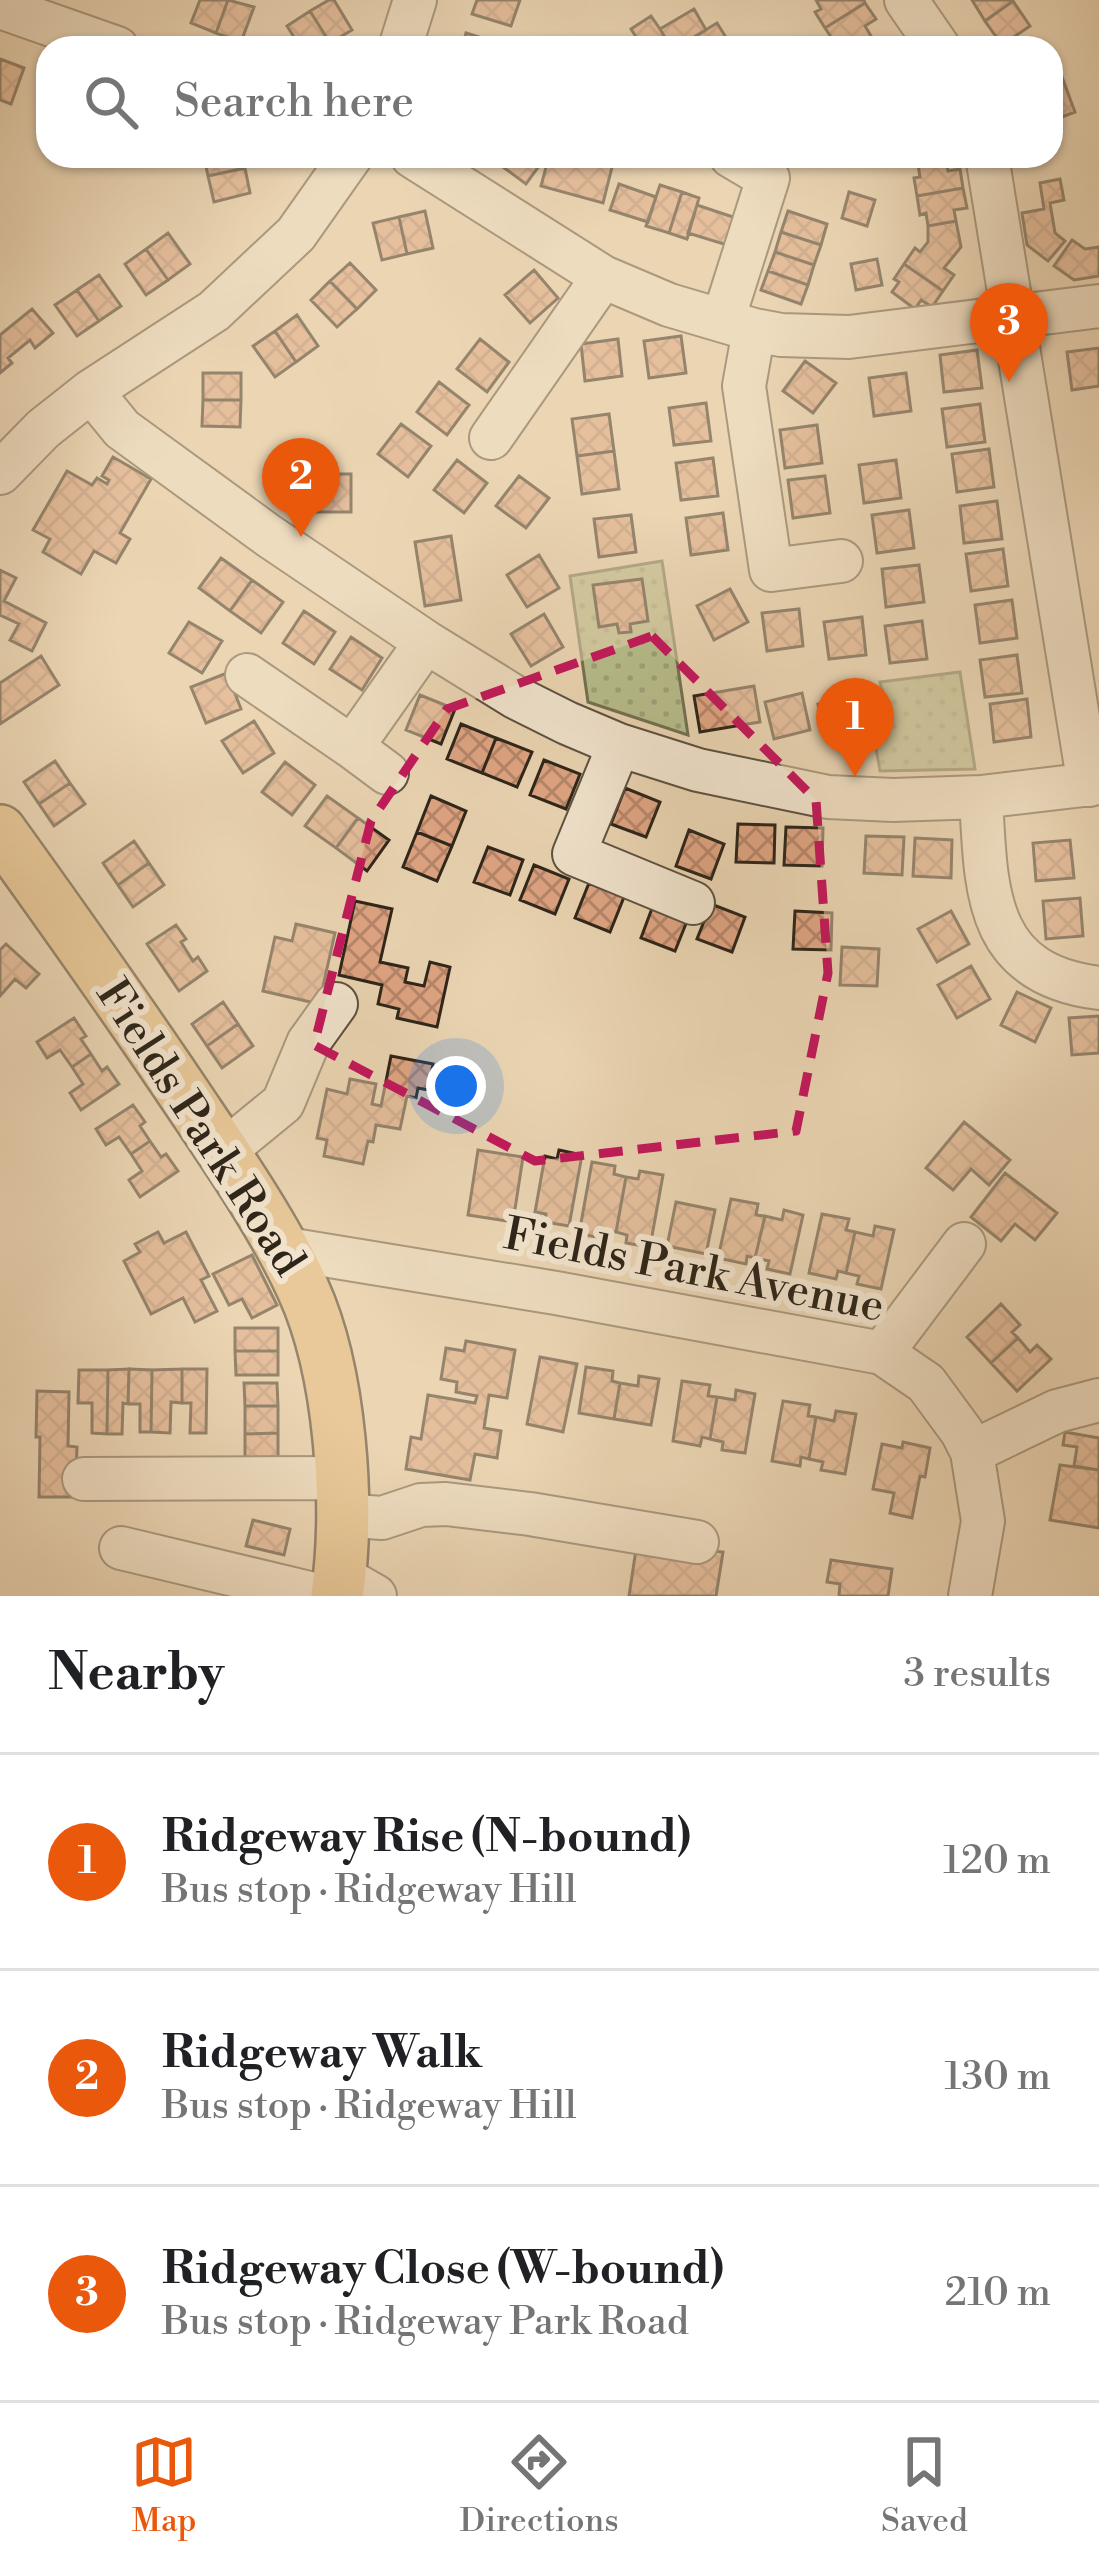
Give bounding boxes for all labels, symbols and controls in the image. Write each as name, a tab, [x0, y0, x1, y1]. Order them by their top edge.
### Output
search box	[36, 36, 1063, 168]
icon: search	[78, 69, 144, 135]
text: Search here	[174, 74, 414, 131]
pin: 3	[970, 283, 1048, 382]
pin: 2	[262, 438, 340, 537]
pin: 1	[816, 678, 894, 777]
street label: Fields Park Road	[83, 969, 317, 1287]
your location	[426, 1056, 486, 1116]
street label: Fields Park Avenue	[499, 1206, 889, 1336]
text: Nearby	[48, 1642, 224, 1706]
text: 3 results	[903, 1650, 1051, 1699]
text: Ridgeway Rise (N-bound)	[162, 1809, 691, 1866]
text: 1	[78, 1837, 96, 1886]
text: 120 m	[943, 1837, 1051, 1886]
text: Bus stop · Ridgeway Hill	[162, 1866, 577, 1915]
text: Ridgeway Walk	[162, 2025, 482, 2082]
text: 2	[75, 2053, 99, 2102]
text: 130 m	[945, 2053, 1051, 2102]
text: Bus stop · Ridgeway Hill	[162, 2082, 577, 2131]
text: Ridgeway Close (W-bound)	[162, 2241, 724, 2298]
text: 3	[75, 2269, 99, 2318]
text: 210 m	[945, 2269, 1051, 2318]
text: Bus stop · Ridgeway Park Road	[162, 2298, 689, 2347]
tab: Map	[131, 2429, 197, 2542]
tab: Directions	[460, 2429, 619, 2542]
tab: Saved	[881, 2429, 968, 2542]

